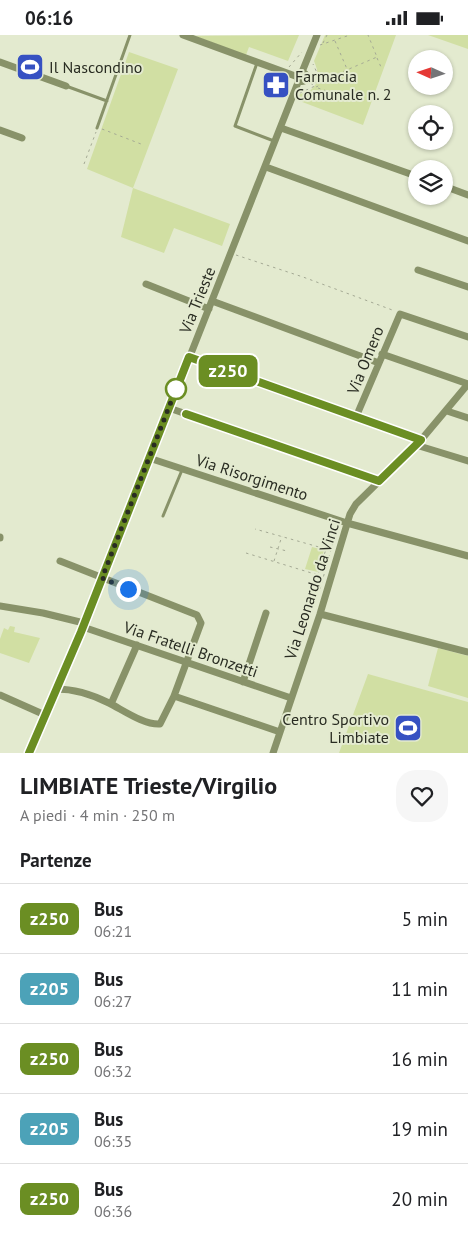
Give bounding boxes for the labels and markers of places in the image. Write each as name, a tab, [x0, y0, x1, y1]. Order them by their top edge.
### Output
sports icon: Il Nascondino	[15, 52, 45, 82]
place label: Il Nascondino	[49, 57, 142, 77]
place label: Farmacia Comunale n. 2	[295, 66, 391, 104]
pharmacy icon: Farmacia Comunale n. 2	[261, 70, 291, 100]
unlabelled marker	[165, 378, 187, 400]
place label: Centro Sportivo Limbiate	[282, 709, 389, 747]
sports icon: Centro Sportivo Limbiate	[393, 713, 423, 743]

